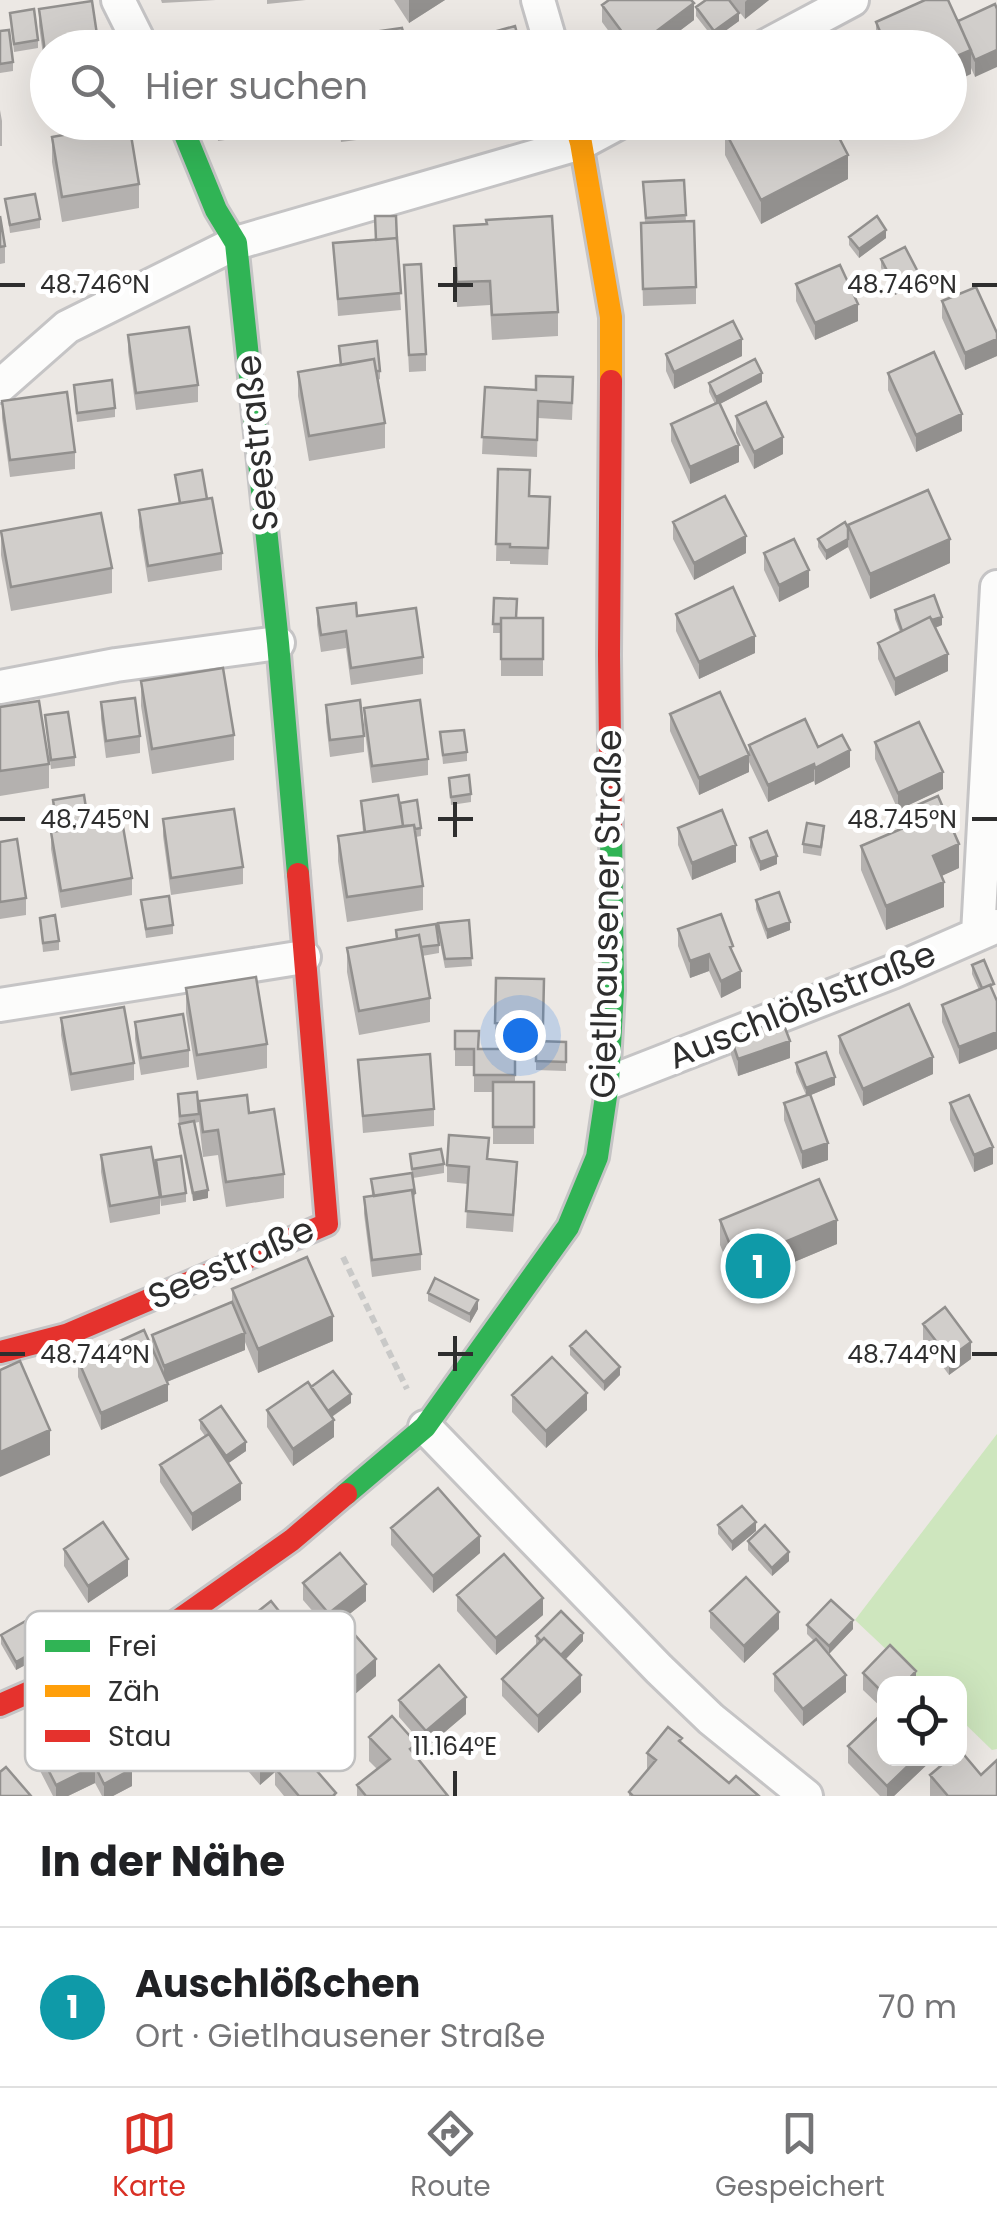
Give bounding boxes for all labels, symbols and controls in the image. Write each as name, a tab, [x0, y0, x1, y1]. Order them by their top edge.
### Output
search box	[30, 30, 967, 140]
icon: search	[65, 58, 120, 113]
text: Hier suchen	[145, 59, 368, 112]
text: 48.746°N	[40, 267, 150, 302]
text: 48.746°N	[847, 267, 957, 302]
street label: Seestraße	[223, 352, 290, 534]
street label: Gietlhausener Straße	[578, 729, 633, 1099]
text: 48.745°N	[40, 802, 150, 837]
text: 48.745°N	[847, 802, 957, 837]
street label: Auschlößlstraße	[661, 929, 943, 1081]
your location	[495, 1010, 546, 1061]
street label: Seestraße	[140, 1204, 322, 1321]
pin: 1	[726, 1228, 790, 1304]
text: 48.744°N	[40, 1337, 150, 1372]
text: 48.744°N	[847, 1337, 957, 1372]
legend	[25, 1611, 355, 1771]
text: Frei	[108, 1627, 157, 1666]
text: Zäh	[108, 1672, 160, 1711]
map controls	[877, 1676, 967, 1766]
button: locate	[877, 1676, 967, 1766]
text: Stau	[108, 1717, 171, 1756]
text: 11.164°E	[413, 1729, 497, 1764]
text: In der Nähe	[40, 1832, 285, 1891]
text: Auschlößchen	[135, 1957, 420, 2010]
text: 1	[66, 1984, 79, 2029]
text: 70 m	[878, 1984, 957, 2029]
text: Ort · Gietlhausener Straße	[135, 2013, 545, 2058]
tab: Karte	[112, 2106, 186, 2208]
tab: Route	[410, 2106, 491, 2208]
tab: Gespeichert	[715, 2106, 885, 2208]

